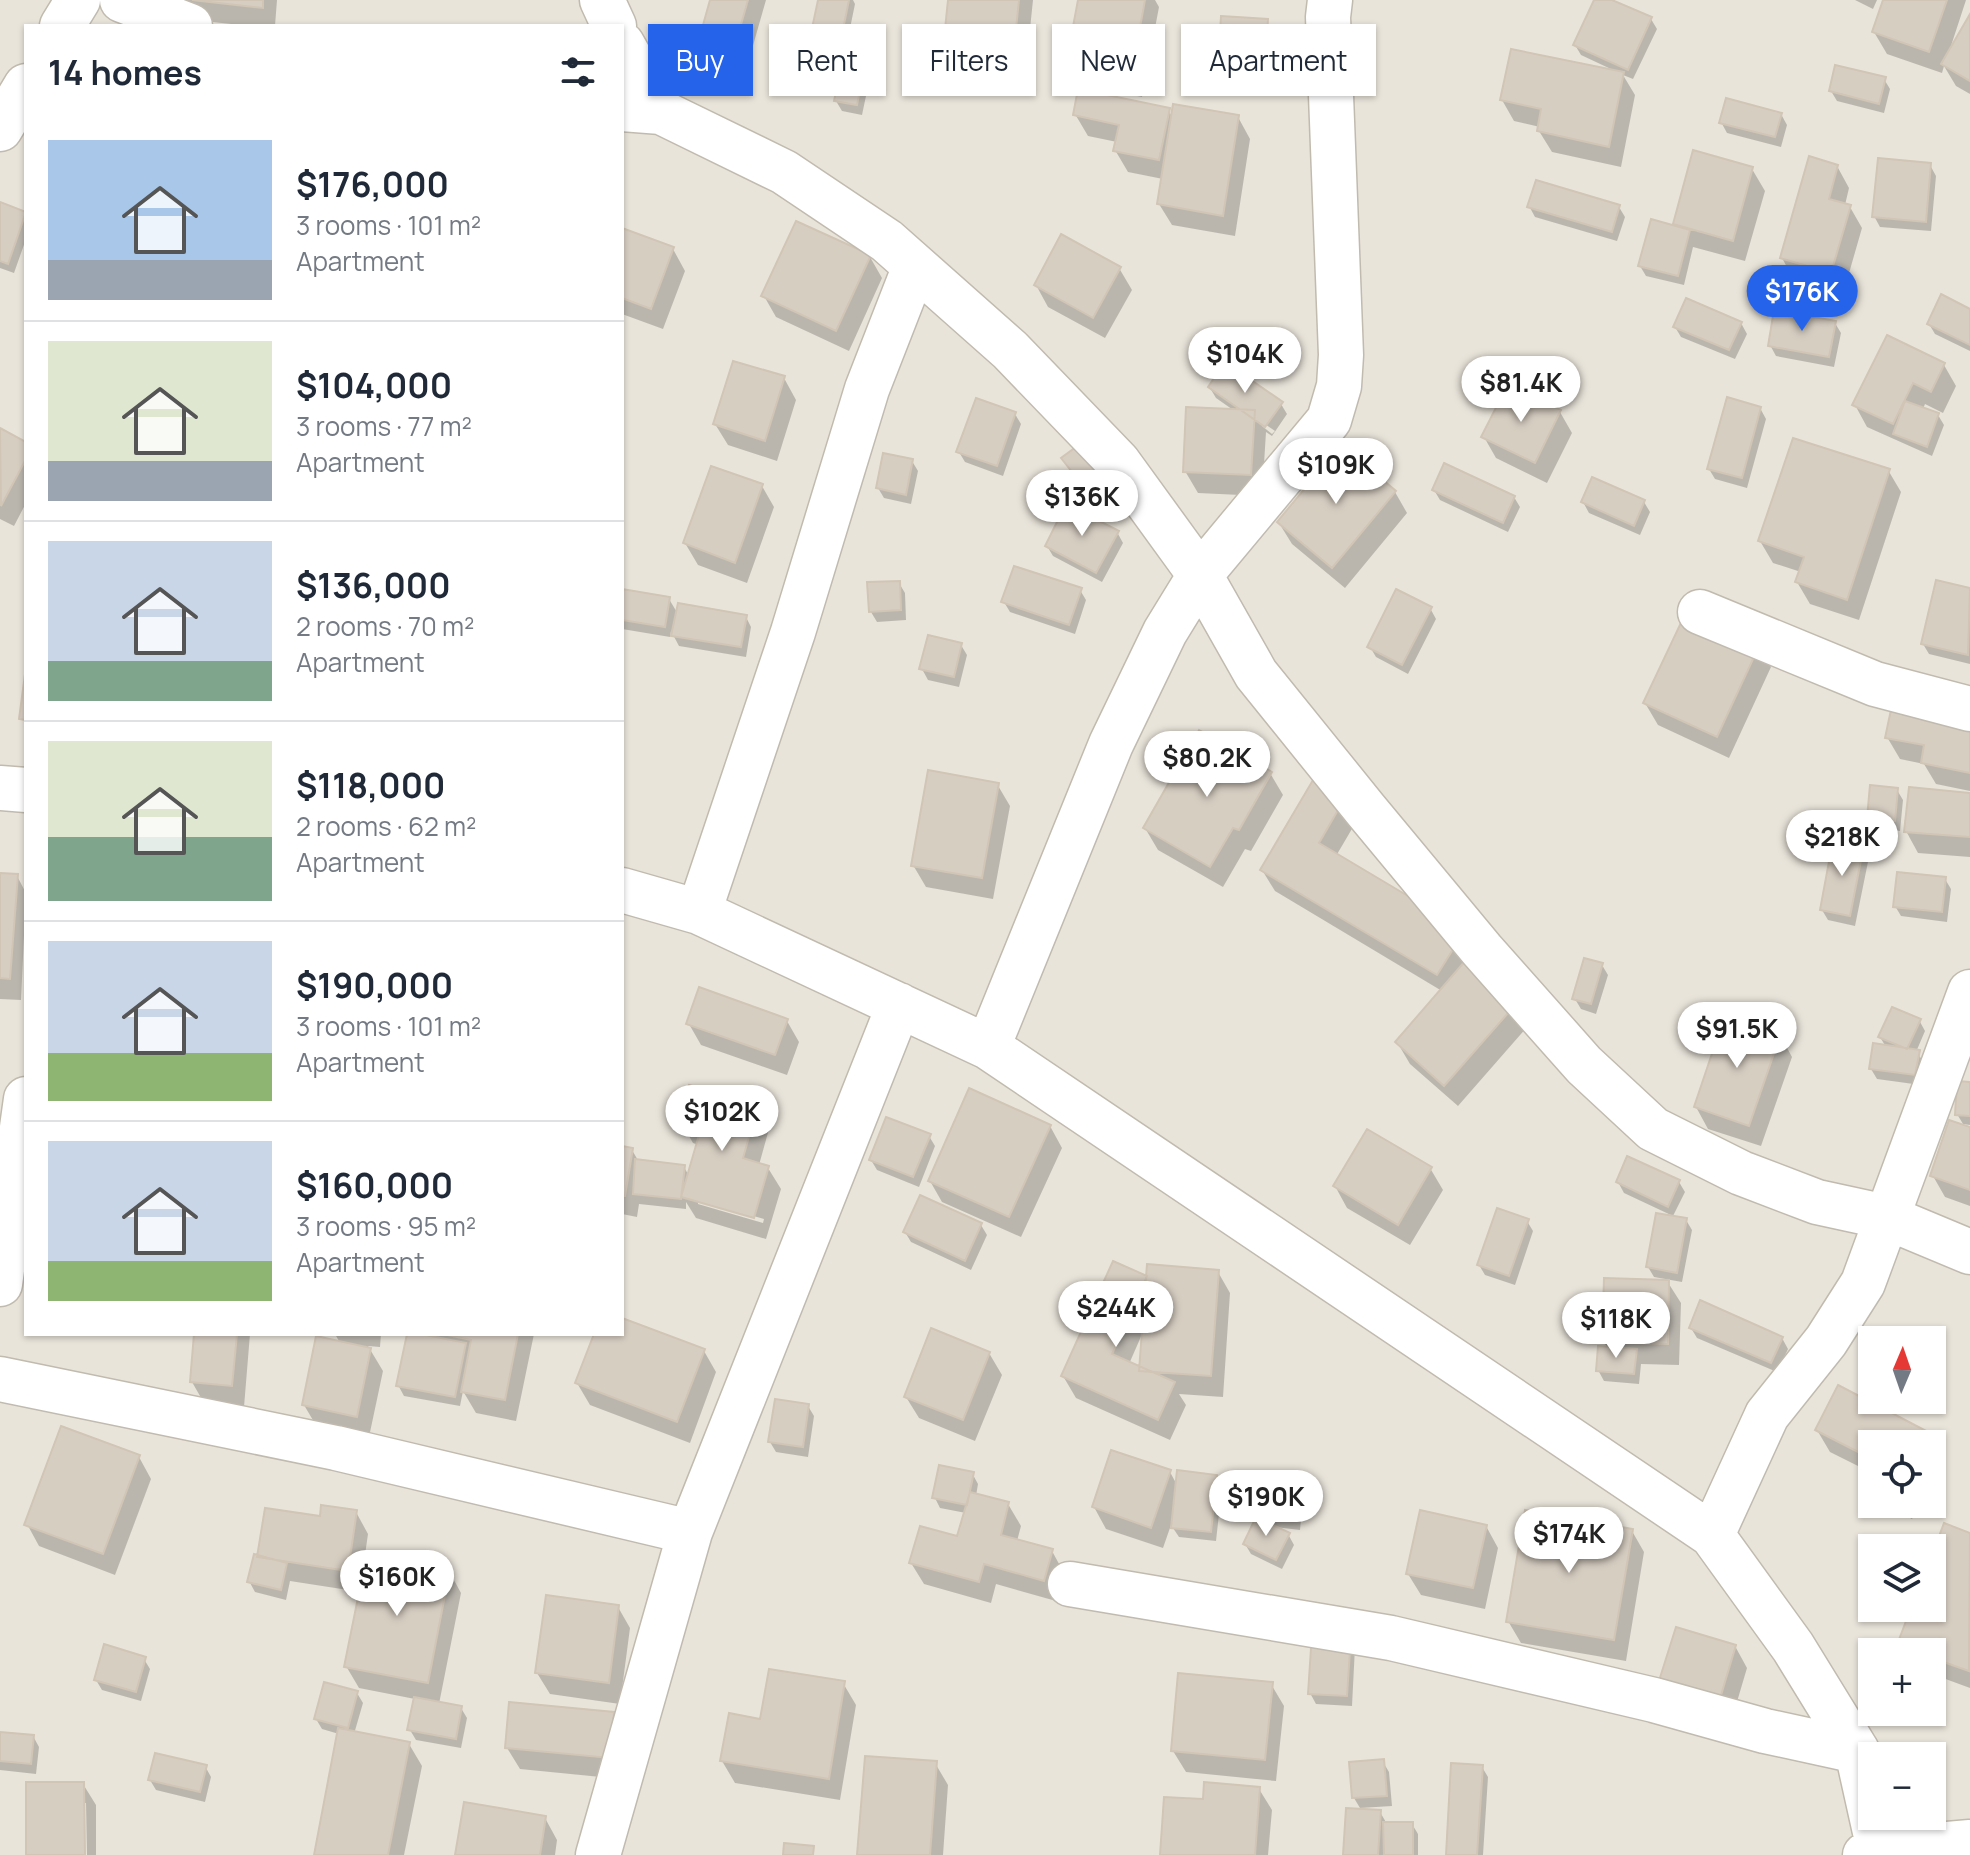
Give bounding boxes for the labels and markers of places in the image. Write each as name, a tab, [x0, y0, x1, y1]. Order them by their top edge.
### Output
pin: $176K	[1746, 265, 1858, 333]
pin: $104K	[1189, 327, 1301, 395]
pin: $81.4K	[1456, 356, 1586, 424]
pin: $109K	[1280, 438, 1392, 506]
pin: $136K	[1026, 470, 1138, 538]
pin: $80.2K	[1142, 731, 1272, 799]
pin: $218K	[1786, 810, 1898, 878]
pin: $91.5K	[1672, 1002, 1802, 1070]
pin: $102K	[666, 1085, 778, 1153]
pin: $244K	[1060, 1281, 1172, 1349]
pin: $118K	[1560, 1292, 1672, 1360]
pin: $190K	[1210, 1470, 1322, 1538]
pin: $174K	[1513, 1507, 1625, 1575]
pin: $160K	[341, 1550, 453, 1618]

